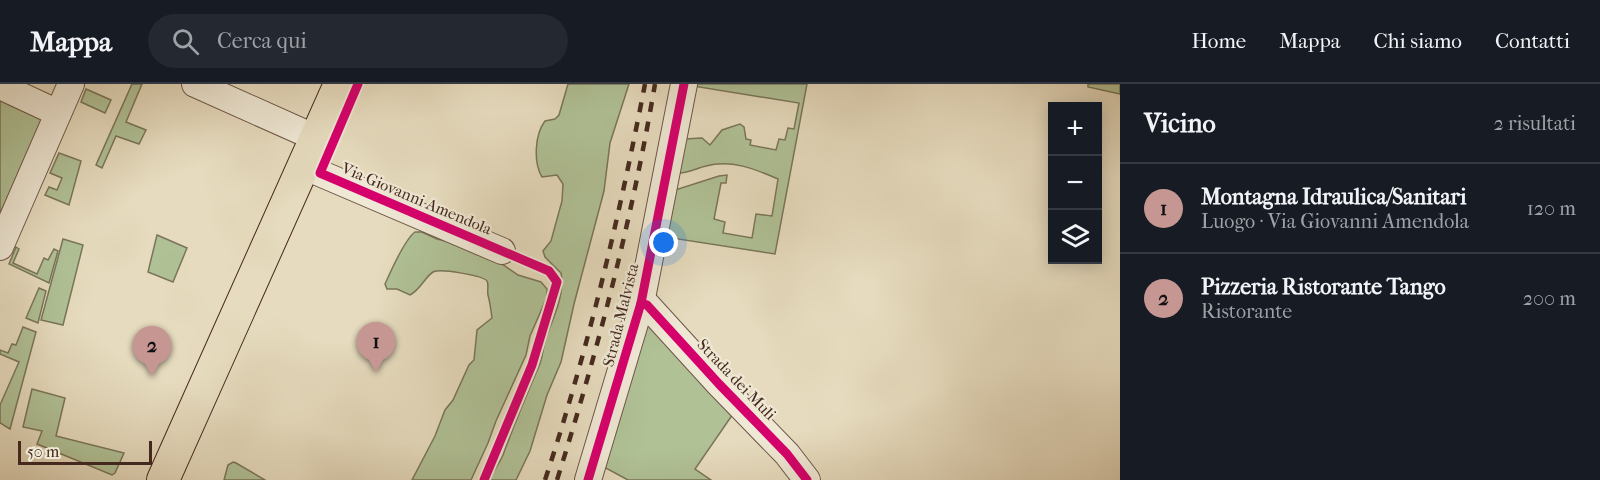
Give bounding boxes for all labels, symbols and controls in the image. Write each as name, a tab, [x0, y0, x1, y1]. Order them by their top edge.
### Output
search box	[148, 14, 568, 68]
text: Mappa	[30, 25, 112, 58]
icon: search	[169, 25, 202, 58]
text: Cerca qui	[217, 28, 307, 54]
text: Home	[1192, 29, 1246, 53]
text: Mappa	[1279, 29, 1341, 53]
text: Chi siamo	[1374, 29, 1462, 53]
text: Contatti	[1495, 29, 1570, 53]
map controls	[1048, 102, 1102, 264]
button: +	[1048, 102, 1102, 156]
text: Vicino	[1144, 108, 1216, 139]
text: 2 risultati	[1493, 112, 1576, 135]
button: −	[1048, 156, 1102, 210]
street label: Via Giovanni Amendola	[338, 158, 495, 239]
text: Montagna Idraulica/Sanitari	[1201, 184, 1466, 210]
text: 1	[1160, 197, 1167, 220]
text: 120 m	[1527, 197, 1576, 220]
button: layers	[1048, 210, 1102, 264]
text: Luogo · Via Giovanni Amendola	[1201, 210, 1469, 233]
your location	[649, 228, 678, 257]
street label: Strada Malvista	[598, 261, 643, 369]
text: Pizzeria Ristorante Tango	[1201, 274, 1446, 300]
text: 2	[1158, 287, 1169, 310]
text: 200 m	[1523, 287, 1576, 310]
text: Ristorante	[1201, 300, 1292, 323]
pin: 1	[356, 322, 395, 372]
pin: 2	[132, 326, 172, 376]
street label: Strada dei Muli	[693, 335, 780, 424]
scale bar	[18, 438, 152, 466]
text: 50 m	[27, 442, 59, 461]

